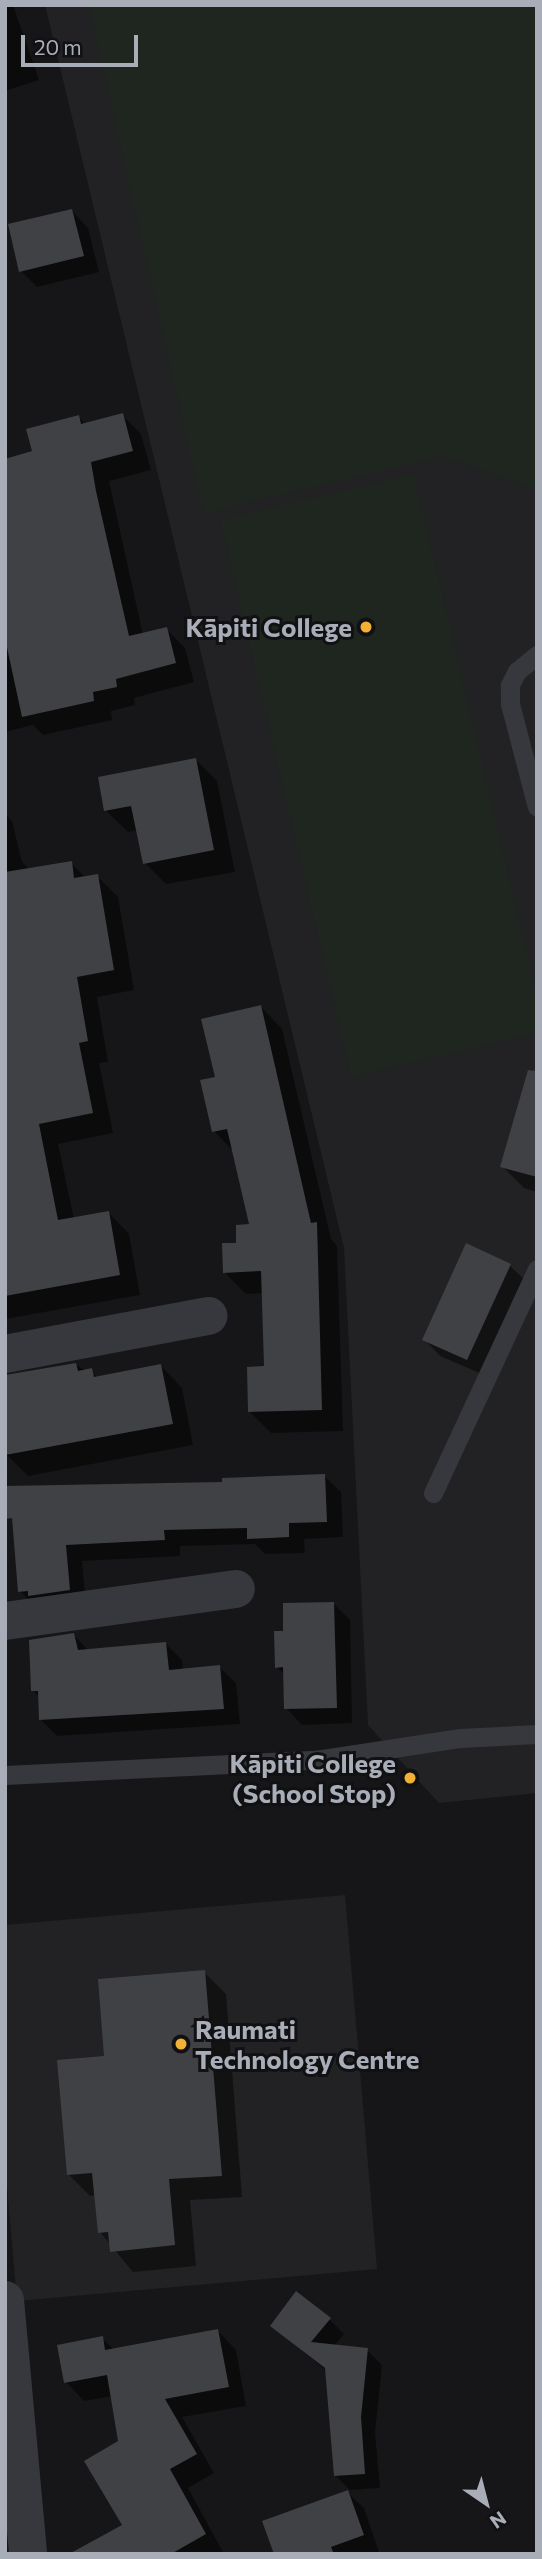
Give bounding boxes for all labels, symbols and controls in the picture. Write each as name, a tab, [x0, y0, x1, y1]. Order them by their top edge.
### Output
scale bar	[24, 21, 142, 65]
text: 20 m	[34, 34, 82, 59]
place label: Kāpiti College	[186, 611, 352, 643]
marker: Kāpiti College	[358, 619, 374, 635]
place label: Kāpiti College (School Stop)	[230, 1747, 396, 1809]
marker: Kāpiti College (School Stop)	[402, 1770, 418, 1786]
place label: Raumati Technology Centre	[195, 2013, 419, 2074]
marker: Raumati Technology Centre	[173, 2036, 189, 2052]
north arrow	[451, 2468, 521, 2538]
text: N	[486, 2507, 511, 2534]

